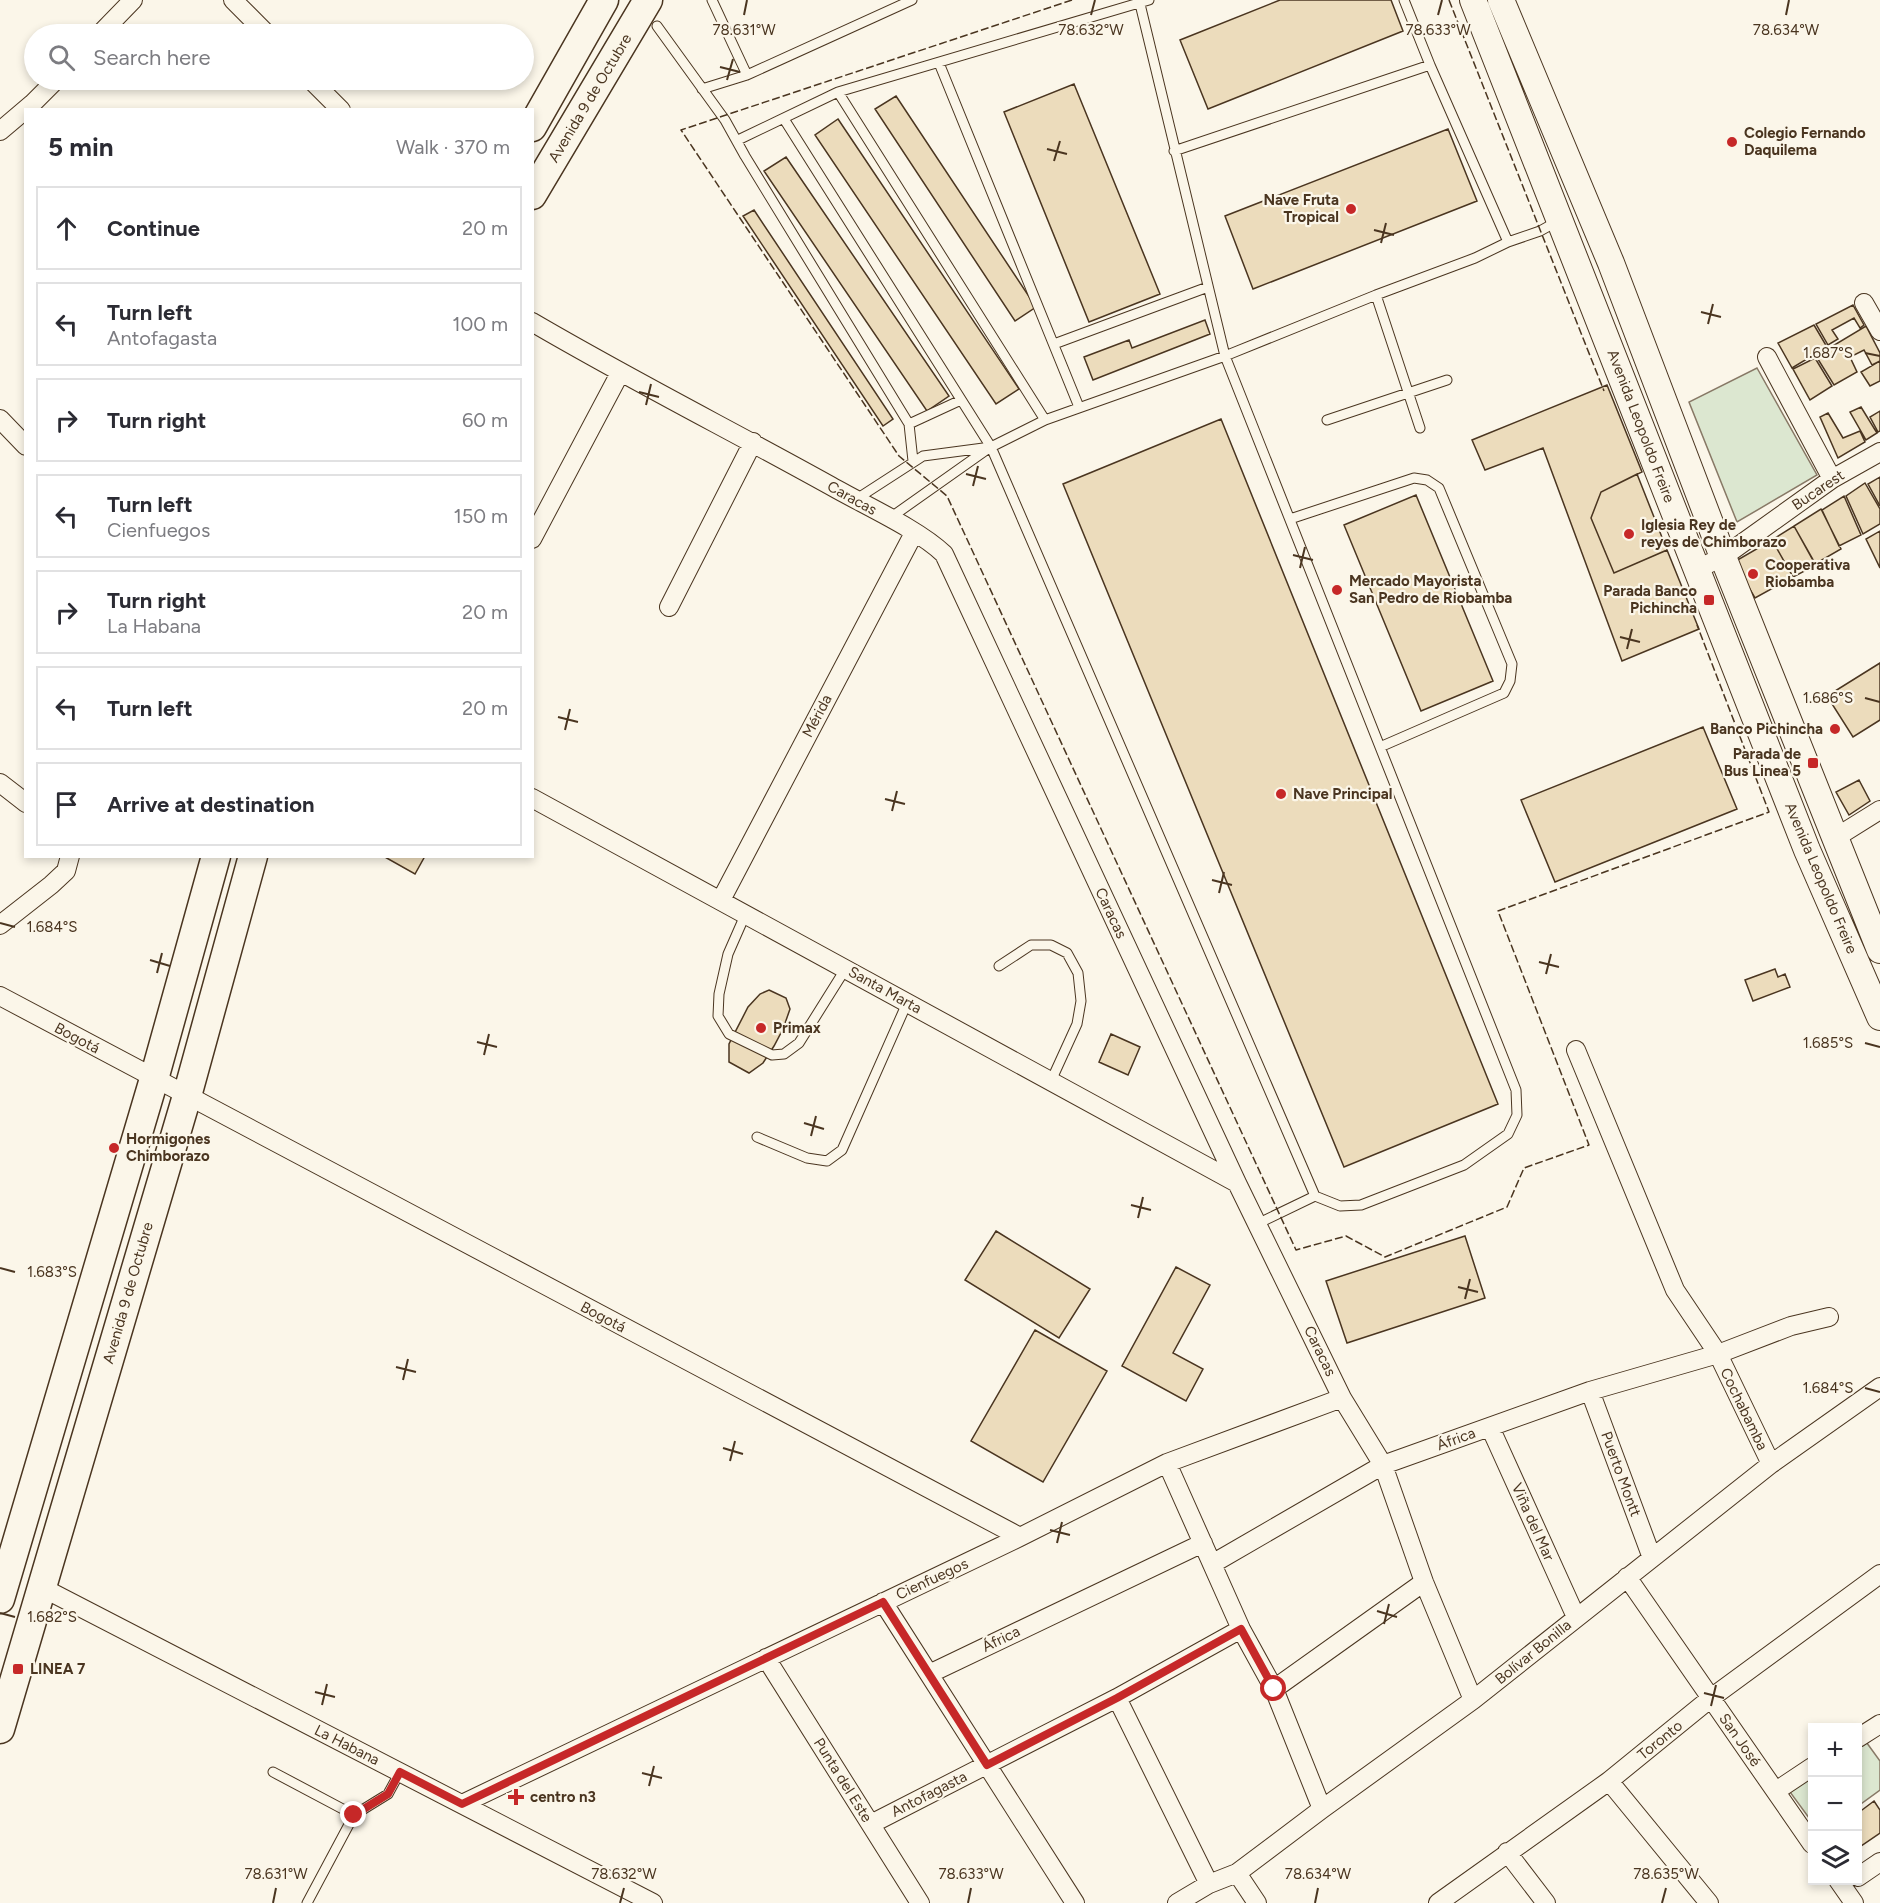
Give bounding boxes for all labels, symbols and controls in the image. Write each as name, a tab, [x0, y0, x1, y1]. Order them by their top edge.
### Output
text: 78.631°W	[712, 21, 776, 39]
text: 78.632°W	[1058, 21, 1124, 39]
text: 78.633°W	[1405, 21, 1471, 39]
text: 78.634°W	[1753, 21, 1820, 39]
search box	[24, 24, 534, 90]
street label: Avenida 9 de Octubre	[545, 31, 635, 165]
icon: search	[45, 41, 78, 74]
text: Search here	[93, 44, 211, 71]
place label: Colegio Fernando Daquilema	[1744, 124, 1866, 159]
text: 5 min	[48, 131, 114, 163]
text: Walk · 370 m	[396, 135, 510, 159]
marker: Colegio Fernando Daquilema	[1725, 135, 1739, 149]
place label: Nave Fruta Tropical	[1263, 191, 1339, 226]
marker: Nave Fruta Tropical	[1344, 202, 1358, 216]
icon: ahead	[50, 212, 83, 245]
text: Continue	[107, 215, 200, 242]
text: 20 m	[462, 216, 508, 240]
text: Turn left	[107, 299, 193, 326]
icon: left	[50, 308, 83, 341]
text: 100 m	[452, 312, 508, 336]
text: Antofagasta	[107, 326, 217, 350]
text: 1.687°S	[1803, 344, 1853, 362]
street label: Avenida Leopoldo Freire	[1603, 347, 1679, 505]
icon: right	[50, 404, 83, 437]
text: Turn right	[107, 407, 206, 434]
text: 60 m	[462, 408, 508, 432]
street label: Bucarest	[1788, 466, 1848, 514]
street label: Caracas	[824, 477, 880, 519]
text: Turn left	[107, 491, 193, 518]
icon: left	[50, 500, 83, 533]
text: 150 m	[453, 504, 508, 528]
place label: Iglesia Rey de reyes de Chimborazo	[1641, 516, 1787, 551]
text: Cienfuegos	[107, 518, 210, 542]
marker: Iglesia Rey de reyes de Chimborazo	[1622, 527, 1636, 541]
place label: Cooperativa Riobamba	[1765, 556, 1850, 591]
marker: Cooperativa Riobamba	[1746, 567, 1760, 581]
place label: Mercado Mayorista San Pedro de Riobamba	[1349, 572, 1512, 607]
place label: Parada Banco Pichincha	[1603, 582, 1697, 617]
marker: Mercado Mayorista San Pedro de Riobamba	[1330, 583, 1344, 597]
text: Turn right	[107, 587, 206, 614]
marker: Parada Banco Pichincha	[1702, 593, 1716, 607]
icon: right	[50, 596, 83, 629]
text: 20 m	[462, 600, 508, 624]
text: La Habana	[107, 614, 201, 638]
text: 1.686°S	[1803, 689, 1853, 707]
icon: left	[50, 692, 83, 725]
street label: Mérida	[798, 692, 836, 740]
text: Turn left	[107, 695, 193, 722]
text: 20 m	[462, 696, 508, 720]
place label: Banco Pichincha	[1710, 720, 1823, 738]
marker: Banco Pichincha	[1828, 722, 1842, 736]
place label: Parada de Bus Linea 5	[1724, 745, 1802, 780]
marker: Parada de Bus Linea 5	[1806, 756, 1820, 770]
place label: Nave Principal	[1293, 785, 1392, 803]
marker: Nave Principal	[1274, 787, 1288, 801]
icon: arrive	[50, 788, 83, 821]
text: Arrive at destination	[107, 791, 315, 818]
street label: Avenida Leopoldo Freire	[1781, 800, 1861, 956]
street label: Caracas	[1091, 885, 1131, 941]
text: 1.684°S	[26, 918, 78, 936]
street label: Santa Marta	[845, 963, 925, 1017]
street label: Bogotá	[51, 1019, 103, 1057]
place label: Primax	[773, 1019, 821, 1037]
marker: Primax	[754, 1021, 768, 1035]
text: 1.685°S	[1803, 1034, 1853, 1052]
place label: Hormigones Chimborazo	[126, 1130, 210, 1165]
marker: Hormigones Chimborazo	[107, 1141, 121, 1155]
street label: Avenida 9 de Octubre	[99, 1220, 157, 1366]
text: 1.683°S	[27, 1263, 77, 1281]
street label: Bogotá	[577, 1298, 629, 1336]
street label: Caracas	[1300, 1323, 1340, 1379]
street label: Cochabamba	[1716, 1365, 1772, 1453]
text: 1.684°S	[1802, 1379, 1854, 1397]
street label: África	[1434, 1424, 1478, 1454]
street label: Puerto Montt	[1597, 1429, 1645, 1519]
street label: Viña del Mar	[1508, 1480, 1558, 1564]
street label: Cienfuegos	[893, 1554, 971, 1604]
text: 1.682°S	[27, 1608, 77, 1626]
street label: Bolívar Bonilla	[1491, 1616, 1575, 1688]
street label: África	[979, 1622, 1023, 1656]
place label: LINEA 7	[30, 1660, 85, 1678]
marker: LINEA 7	[11, 1662, 25, 1676]
route start	[1260, 1675, 1286, 1701]
street label: San José	[1715, 1710, 1765, 1770]
street label: Toronto	[1634, 1716, 1686, 1764]
street label: La Habana	[311, 1721, 383, 1769]
map controls	[1808, 1723, 1862, 1885]
button: +	[1808, 1723, 1862, 1777]
street label: Punta del Este	[810, 1735, 876, 1825]
street label: Antofagasta	[888, 1767, 970, 1821]
button: −	[1808, 1777, 1862, 1831]
marker: centro n3	[507, 1788, 525, 1806]
place label: centro n3	[530, 1788, 596, 1806]
route end	[340, 1801, 366, 1827]
button: layers	[1808, 1831, 1862, 1885]
text: 78.631°W	[244, 1865, 308, 1883]
text: 78.632°W	[591, 1865, 657, 1883]
text: 78.633°W	[938, 1865, 1004, 1883]
text: 78.634°W	[1285, 1865, 1352, 1883]
text: 78.635°W	[1633, 1865, 1699, 1883]

